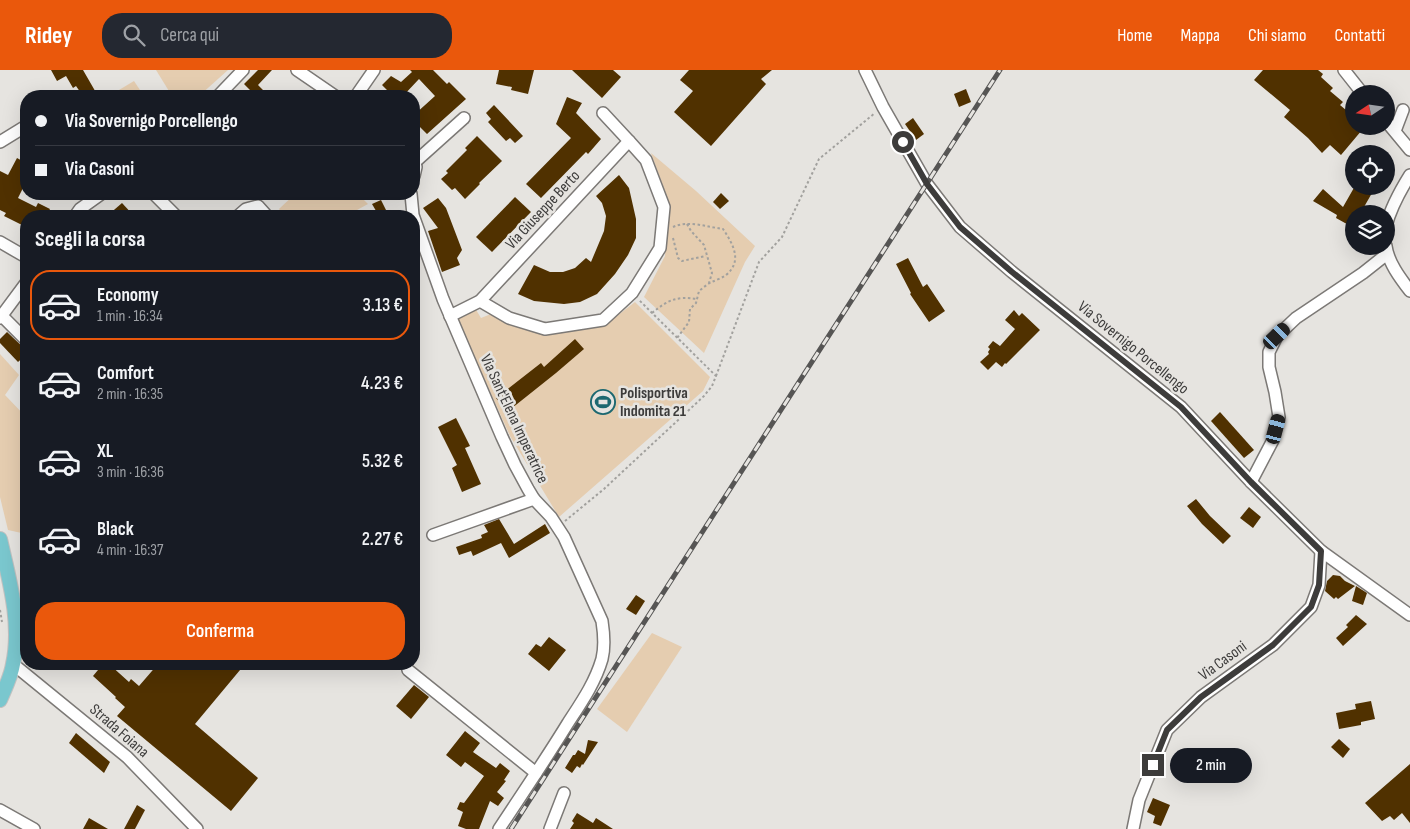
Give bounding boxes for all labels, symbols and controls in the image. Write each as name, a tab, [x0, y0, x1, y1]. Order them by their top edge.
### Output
search box	[102, 13, 452, 58]
text: Ridey	[25, 21, 72, 50]
icon: search	[120, 21, 148, 49]
text: Cerca qui	[160, 24, 219, 47]
text: Home	[1117, 25, 1153, 46]
text: Mappa	[1181, 25, 1220, 46]
text: Chi siamo	[1248, 25, 1306, 46]
text: Contatti	[1334, 25, 1385, 46]
north arrow	[1345, 85, 1395, 135]
map controls	[1345, 85, 1395, 255]
text: Via Sovernigo Porcellengo	[65, 110, 238, 133]
route start	[892, 131, 914, 153]
button: locate	[1345, 145, 1395, 195]
text: Via Casoni	[65, 158, 134, 181]
street label: Via Giuseppe Berto	[502, 167, 584, 253]
button: layers	[1345, 205, 1395, 255]
text: Scegli la corsa	[35, 226, 145, 253]
icon: car	[37, 283, 82, 328]
text: Economy	[97, 284, 159, 307]
text: 3.13 €	[363, 294, 403, 317]
street label: Via Sovernigo Porcellengo	[1074, 297, 1192, 399]
text: 1 min · 16:34	[97, 307, 163, 326]
car	[1261, 320, 1293, 352]
street label: Via Sant'Elena Imperatrice	[476, 352, 552, 486]
icon: car	[37, 361, 82, 406]
text: Comfort	[97, 362, 154, 385]
text: 4.23 €	[361, 372, 403, 395]
place label: Polisportiva Indomita 21	[620, 384, 688, 421]
text: 2 min · 16:35	[97, 385, 163, 404]
sports icon: Polisportiva Indomita 21	[590, 389, 616, 415]
car	[1264, 413, 1287, 445]
icon: car	[37, 439, 82, 484]
text: XL	[97, 440, 113, 463]
text: 5.32 €	[362, 450, 403, 473]
text: 3 min · 16:36	[97, 463, 164, 482]
icon: car	[37, 517, 82, 562]
text: Black	[97, 518, 134, 541]
text: 2.27 €	[362, 528, 403, 551]
text: 4 min · 16:37	[97, 541, 163, 560]
button: Conferma	[35, 602, 405, 660]
street label: Via Casoni	[1195, 637, 1251, 685]
street label: Strada Foiana	[86, 700, 152, 762]
callout: 2 min	[1170, 748, 1253, 782]
route end	[1142, 754, 1164, 776]
text: 2 min	[1196, 756, 1226, 775]

